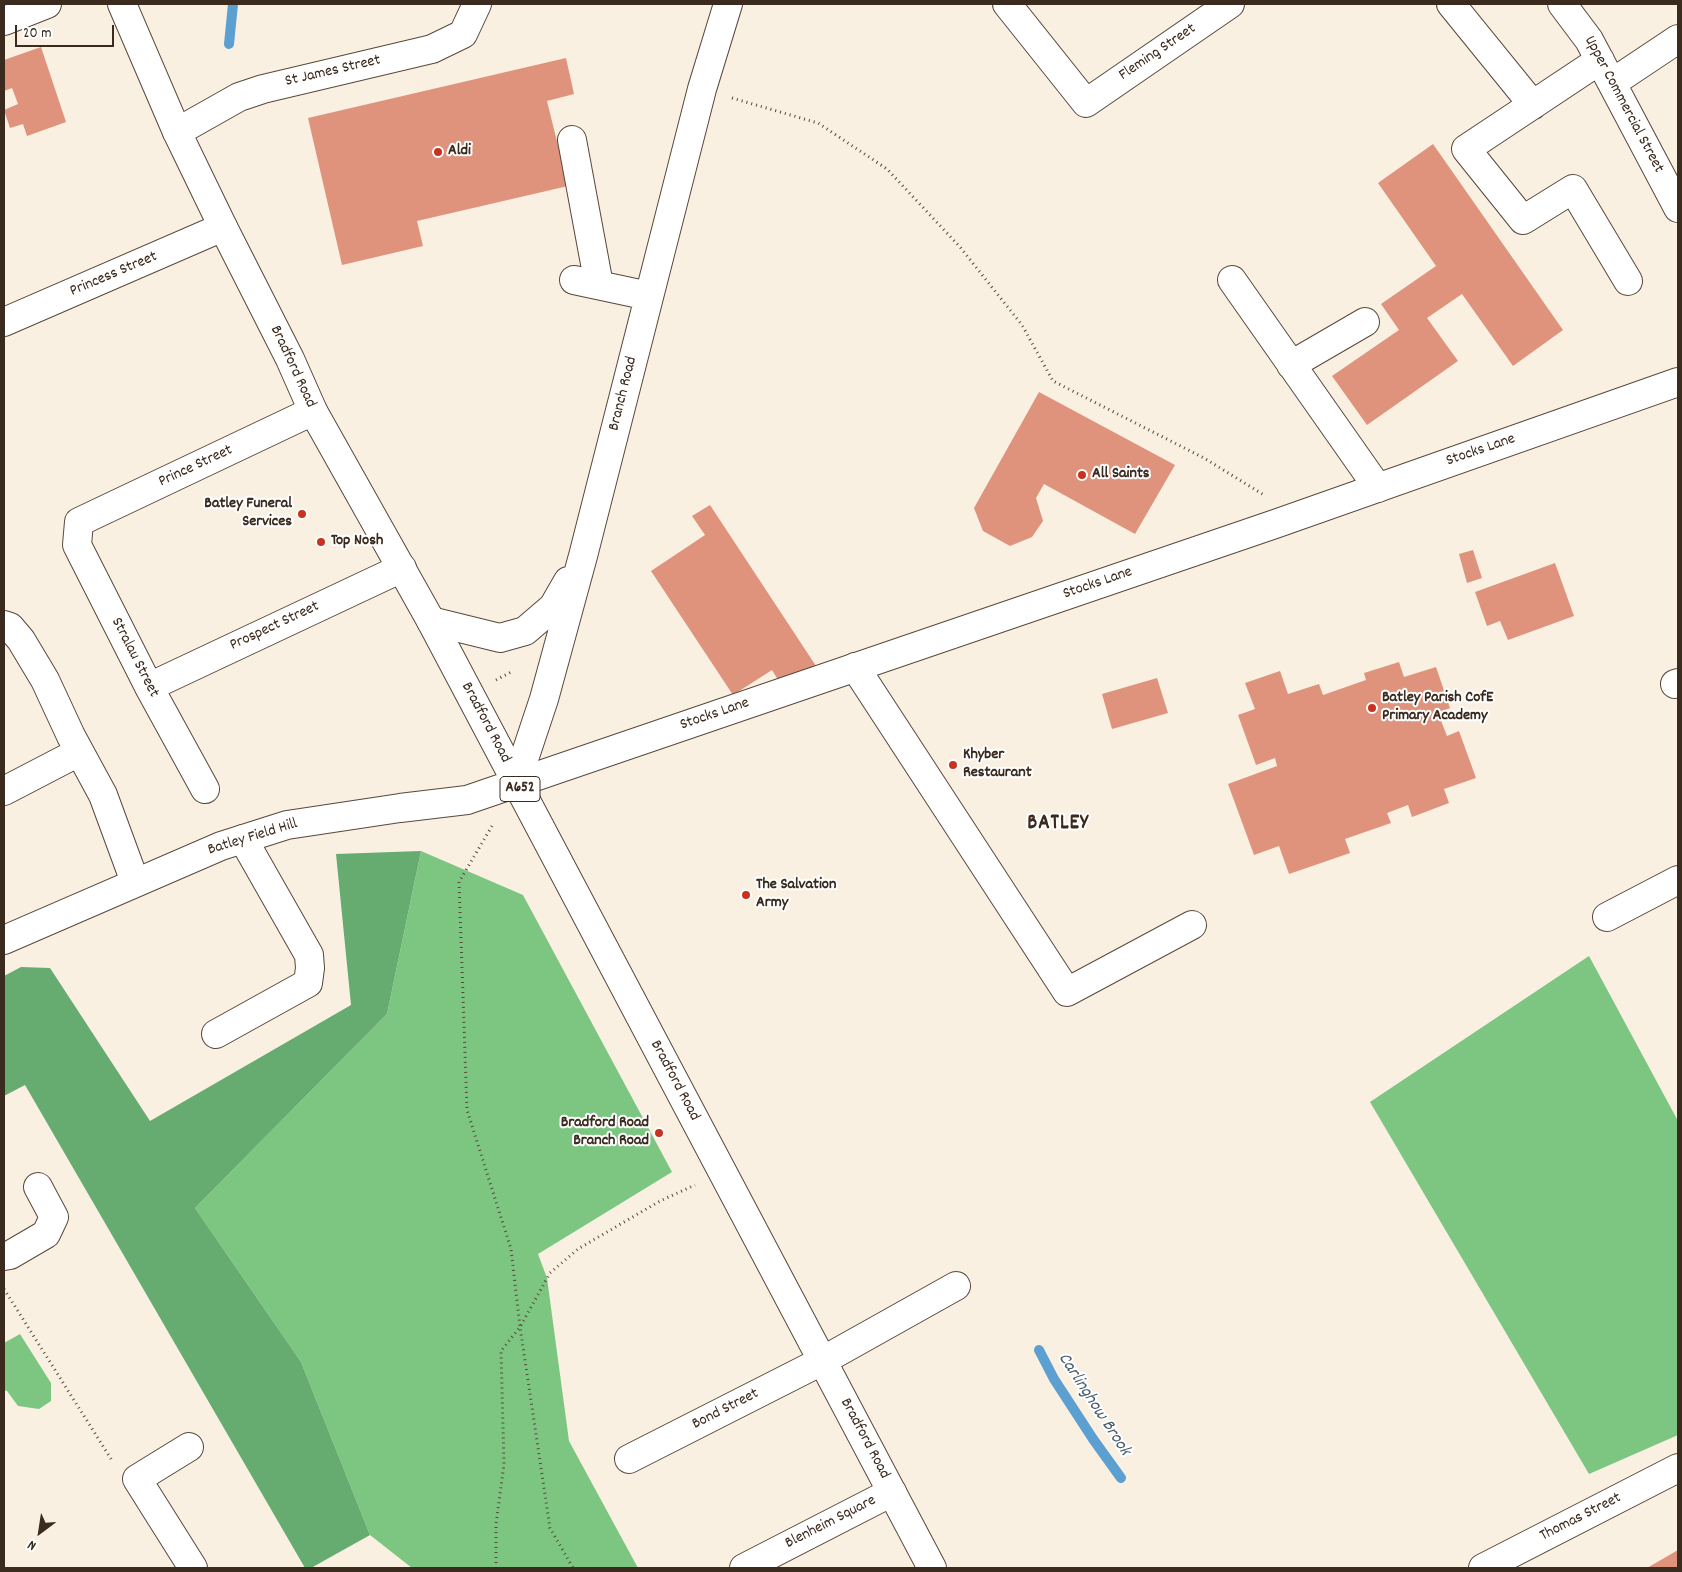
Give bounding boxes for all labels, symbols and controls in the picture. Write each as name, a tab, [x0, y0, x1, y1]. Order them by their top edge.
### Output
scale bar	[18, 15, 116, 47]
street label: Fleming Street	[1116, 20, 1200, 86]
text: 20 m	[23, 23, 51, 45]
street label: Upper Commercial Street	[1579, 33, 1667, 177]
street label: St James Street	[283, 52, 383, 92]
place label: Aldi	[448, 142, 471, 162]
marker: Aldi	[432, 146, 444, 158]
street label: Princess Street	[67, 248, 161, 302]
street label: Bradford Road	[265, 323, 319, 411]
street label: Branch Road	[606, 355, 642, 433]
street label: Stocks Lane	[1444, 430, 1518, 472]
street label: Prince Street	[156, 441, 236, 493]
place label: All Saints	[1092, 465, 1150, 485]
marker: All Saints	[1076, 469, 1088, 481]
place label: Batley Funeral Services	[204, 495, 292, 533]
marker: Batley Funeral Services	[296, 508, 308, 520]
place label: Top Nosh	[331, 532, 383, 552]
marker: Top Nosh	[315, 536, 327, 548]
street label: Stocks Lane	[1061, 563, 1135, 605]
street label: Prospect Street	[227, 598, 323, 656]
street label: Stralau Street	[106, 615, 162, 701]
street label: Bradford Road	[456, 680, 514, 766]
place label: Batley Parish CofE Primary Academy	[1382, 689, 1493, 727]
street label: Stocks Lane	[678, 694, 752, 736]
marker: Batley Parish CofE Primary Academy	[1366, 702, 1378, 714]
place label: Khyber Restaurant	[963, 746, 1032, 784]
marker: Khyber Restaurant	[947, 759, 959, 771]
road number: A652	[500, 776, 540, 802]
district label: BATLEY	[1026, 812, 1090, 838]
street label: Batley Field Hill	[206, 815, 300, 861]
place label: The Salvation Army	[756, 876, 836, 914]
marker: The Salvation Army	[740, 889, 752, 901]
street label: Bradford Road	[645, 1038, 703, 1124]
place label: Bradford Road Branch Road	[561, 1114, 649, 1152]
marker: Bradford Road Branch Road	[653, 1127, 665, 1139]
water label: Carlinghow Brook	[1052, 1349, 1134, 1461]
street label: Bond Street	[690, 1385, 762, 1435]
street label: Bradford Road	[835, 1396, 893, 1482]
street label: Thomas Street	[1537, 1489, 1625, 1547]
street label: Blenheim Square	[782, 1492, 880, 1554]
north arrow	[15, 1507, 65, 1557]
text: N	[24, 1535, 40, 1555]

